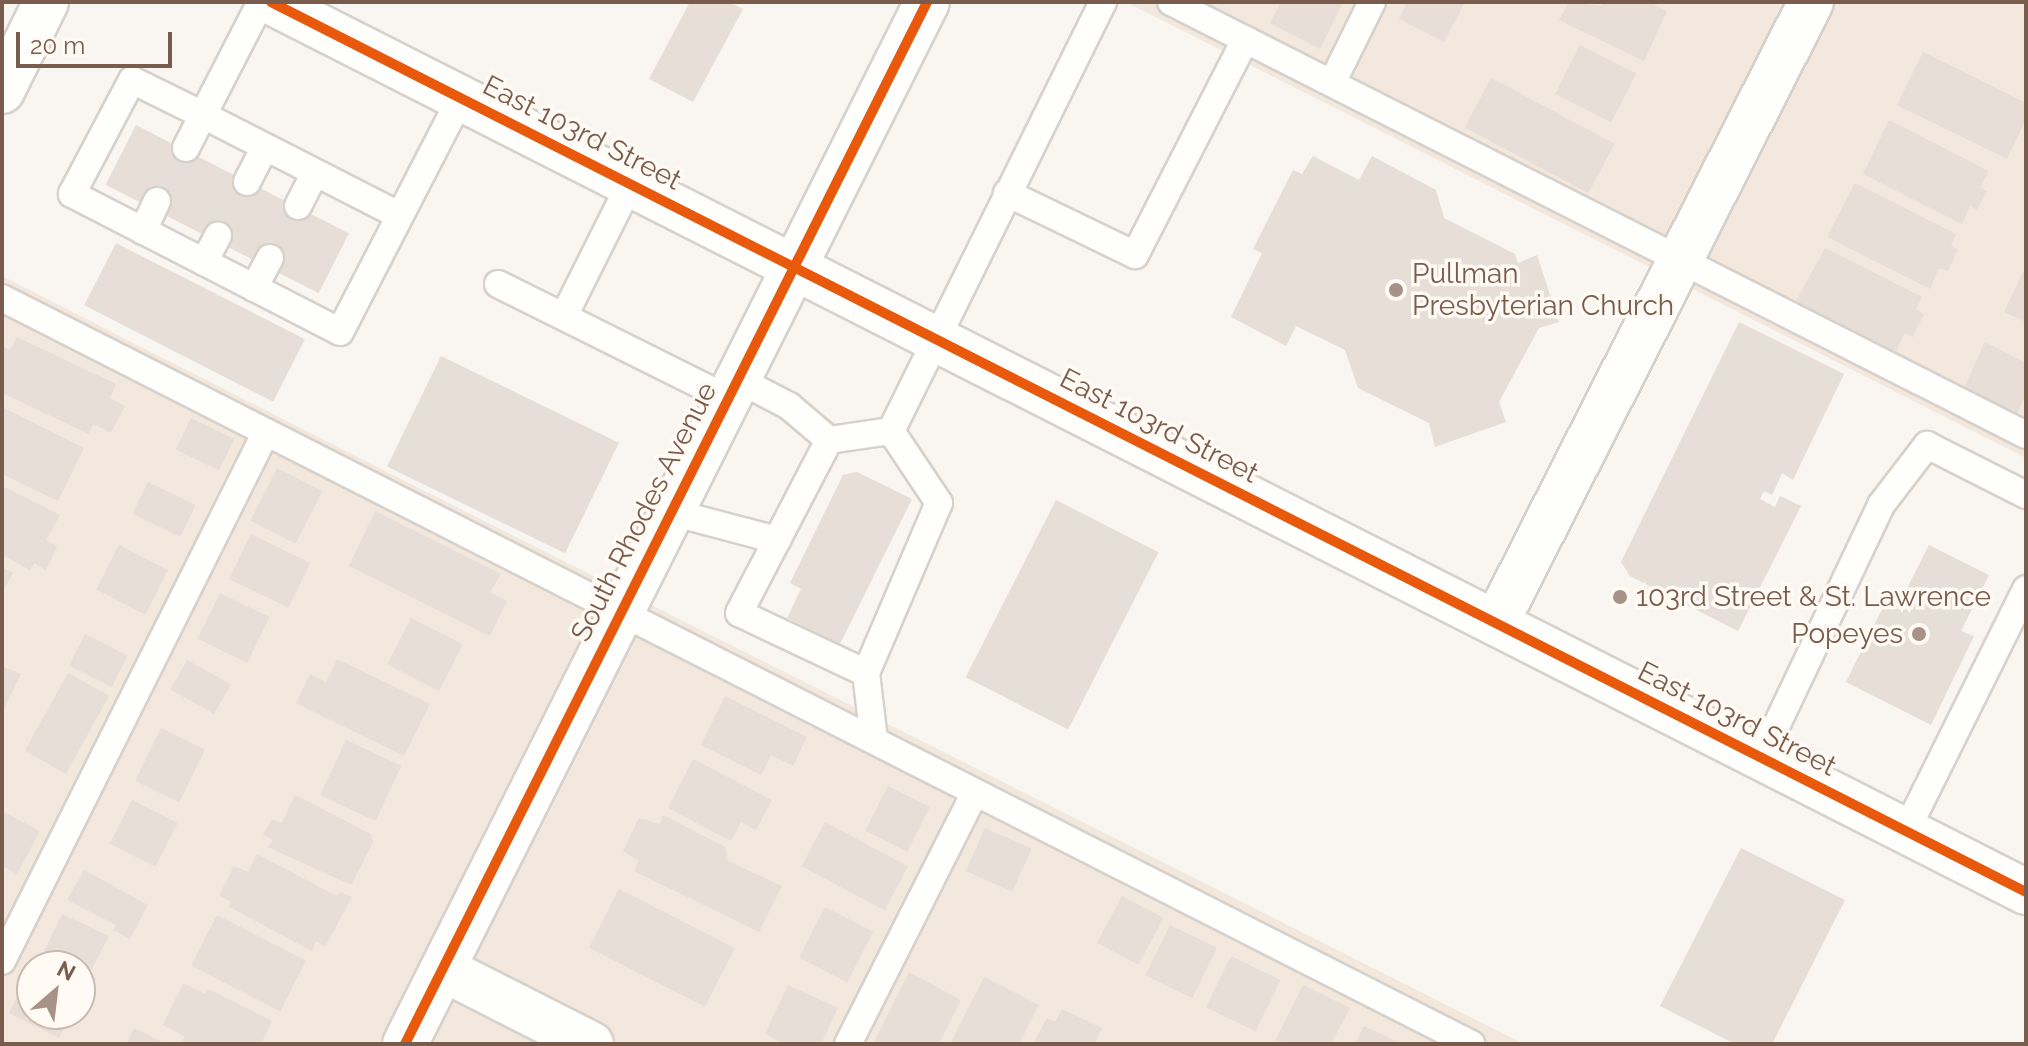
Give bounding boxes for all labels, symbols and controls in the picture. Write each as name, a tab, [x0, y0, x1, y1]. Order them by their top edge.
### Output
scale bar	[20, 16, 176, 66]
text: 20 m	[30, 31, 85, 60]
street label: East 103rd Street	[477, 69, 687, 197]
place label: Pullman Presbyterian Church	[1412, 257, 1674, 323]
marker: Pullman Presbyterian Church	[1387, 281, 1405, 299]
street label: East 103rd Street	[1054, 362, 1264, 490]
street label: South Rhodes Avenue	[564, 376, 724, 648]
place label: 103rd Street & St. Lawrence	[1636, 580, 1991, 614]
marker: 103rd Street & St. Lawrence	[1611, 588, 1629, 606]
place label: Popeyes	[1791, 617, 1903, 651]
marker: Popeyes	[1910, 625, 1928, 643]
street label: East 103rd Street	[1632, 655, 1842, 783]
north arrow	[16, 950, 96, 1030]
text: N	[53, 955, 80, 986]

